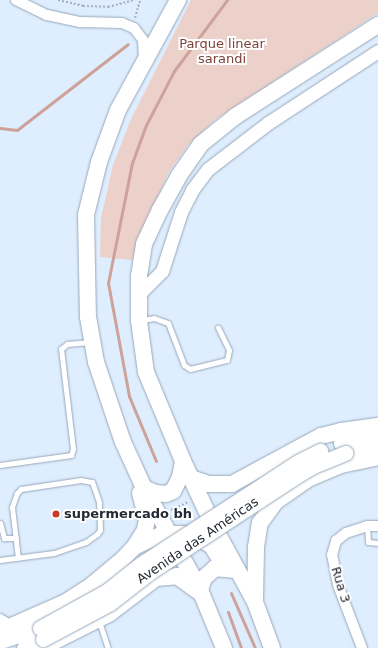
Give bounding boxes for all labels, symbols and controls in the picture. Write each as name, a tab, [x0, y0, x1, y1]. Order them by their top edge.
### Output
park label: Parque linear sarandi	[179, 37, 265, 68]
street label: Avenida das Américas	[134, 494, 262, 588]
place label: supermercado bh	[64, 506, 192, 522]
marker: supermercado bh	[51, 509, 61, 519]
street label: Rua 3	[327, 565, 353, 605]

